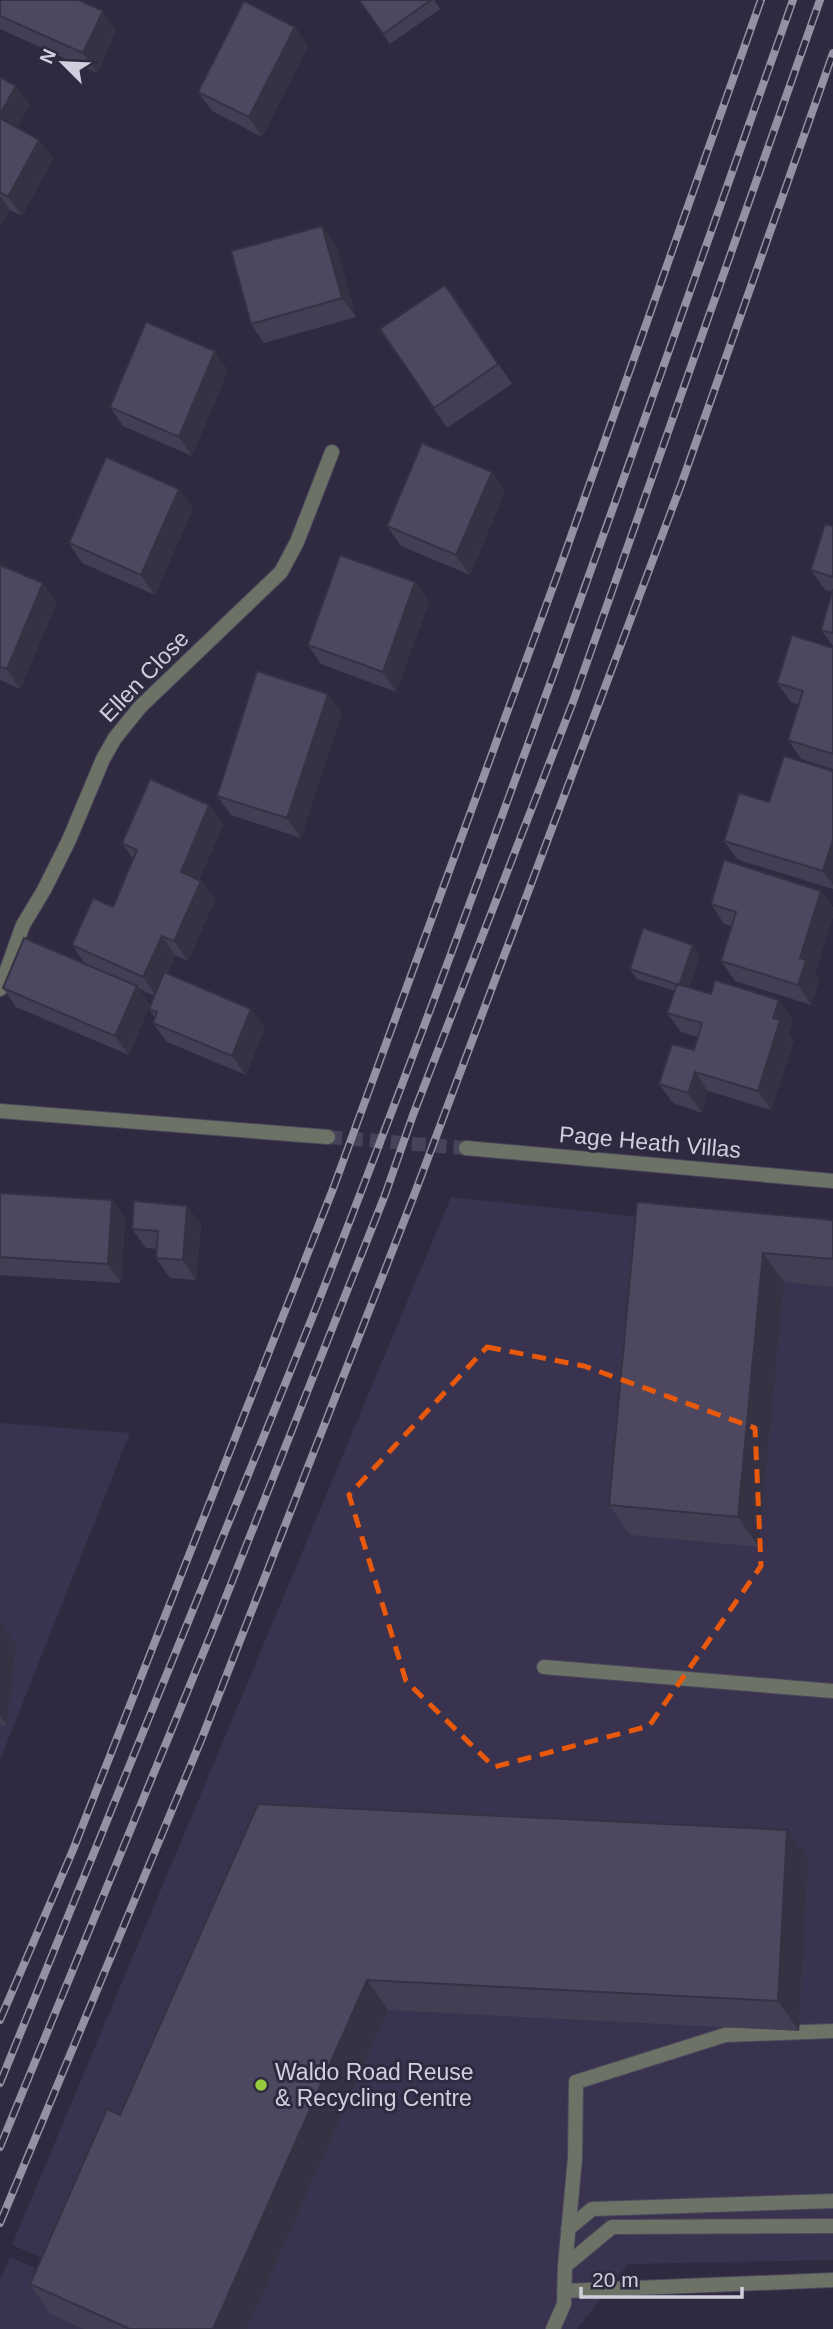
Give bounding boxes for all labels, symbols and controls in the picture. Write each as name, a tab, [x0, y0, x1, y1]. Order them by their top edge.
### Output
north arrow	[28, 28, 98, 98]
text: N	[36, 46, 60, 67]
street label: Ellen Close	[94, 625, 194, 727]
street label: Page Heath Villas	[558, 1121, 742, 1163]
place label: Waldo Road Reuse & Recycling Centre	[275, 2059, 474, 2111]
marker: Waldo Road Reuse & Recycling Centre	[253, 2077, 269, 2093]
scale bar	[581, 2256, 742, 2300]
text: 20 m	[592, 2268, 639, 2291]

